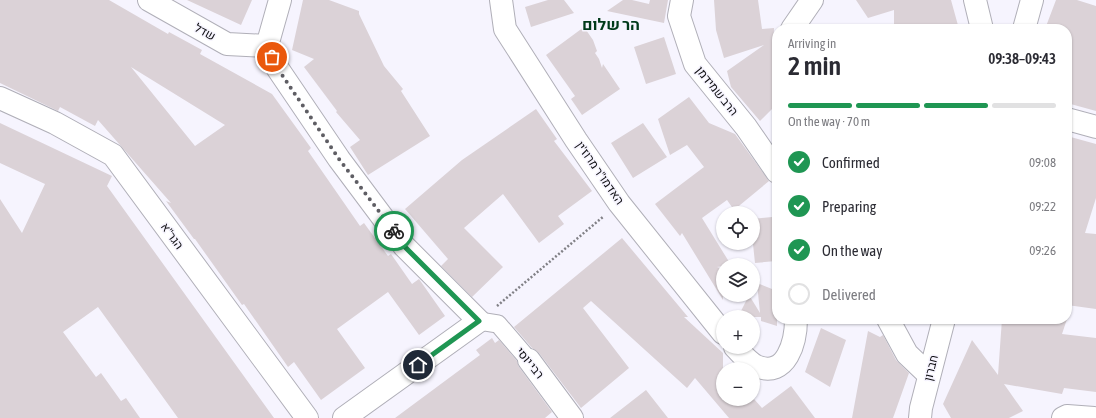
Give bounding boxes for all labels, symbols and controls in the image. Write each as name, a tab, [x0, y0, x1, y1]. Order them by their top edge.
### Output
district label: הר שלום	[582, 15, 640, 33]
street label: שדל	[192, 21, 218, 43]
text: Arriving in	[788, 36, 836, 51]
pin	[255, 40, 289, 74]
icon: bag	[261, 46, 283, 68]
text: 09:38–09:43	[988, 50, 1056, 67]
text: 2 min	[788, 51, 841, 81]
street label: הרב שמידמן	[693, 64, 741, 118]
text: On the way · 70 m	[788, 114, 870, 129]
street label: האדמו"ר מרוז'ין	[573, 139, 627, 207]
icon: check	[788, 151, 810, 173]
text: Confirmed	[822, 154, 880, 171]
text: 09:08	[1029, 155, 1056, 170]
icon: check	[788, 195, 810, 217]
text: Preparing	[822, 198, 876, 215]
text: 09:22	[1029, 199, 1056, 214]
map controls	[716, 206, 760, 406]
button: locate	[716, 206, 760, 250]
courier	[374, 211, 414, 251]
street label: הגר"א	[158, 220, 186, 252]
icon: bike	[383, 220, 405, 242]
icon: check	[788, 239, 810, 261]
text: On the way	[822, 242, 883, 259]
text: 09:26	[1029, 243, 1056, 258]
button: layers	[716, 258, 760, 302]
text: Delivered	[822, 286, 876, 303]
button: +	[716, 310, 760, 354]
street label: רבי יוסי	[513, 345, 547, 381]
pin	[401, 348, 435, 382]
street label: חברון	[921, 353, 941, 383]
icon: home	[407, 354, 429, 376]
button: −	[716, 362, 760, 406]

